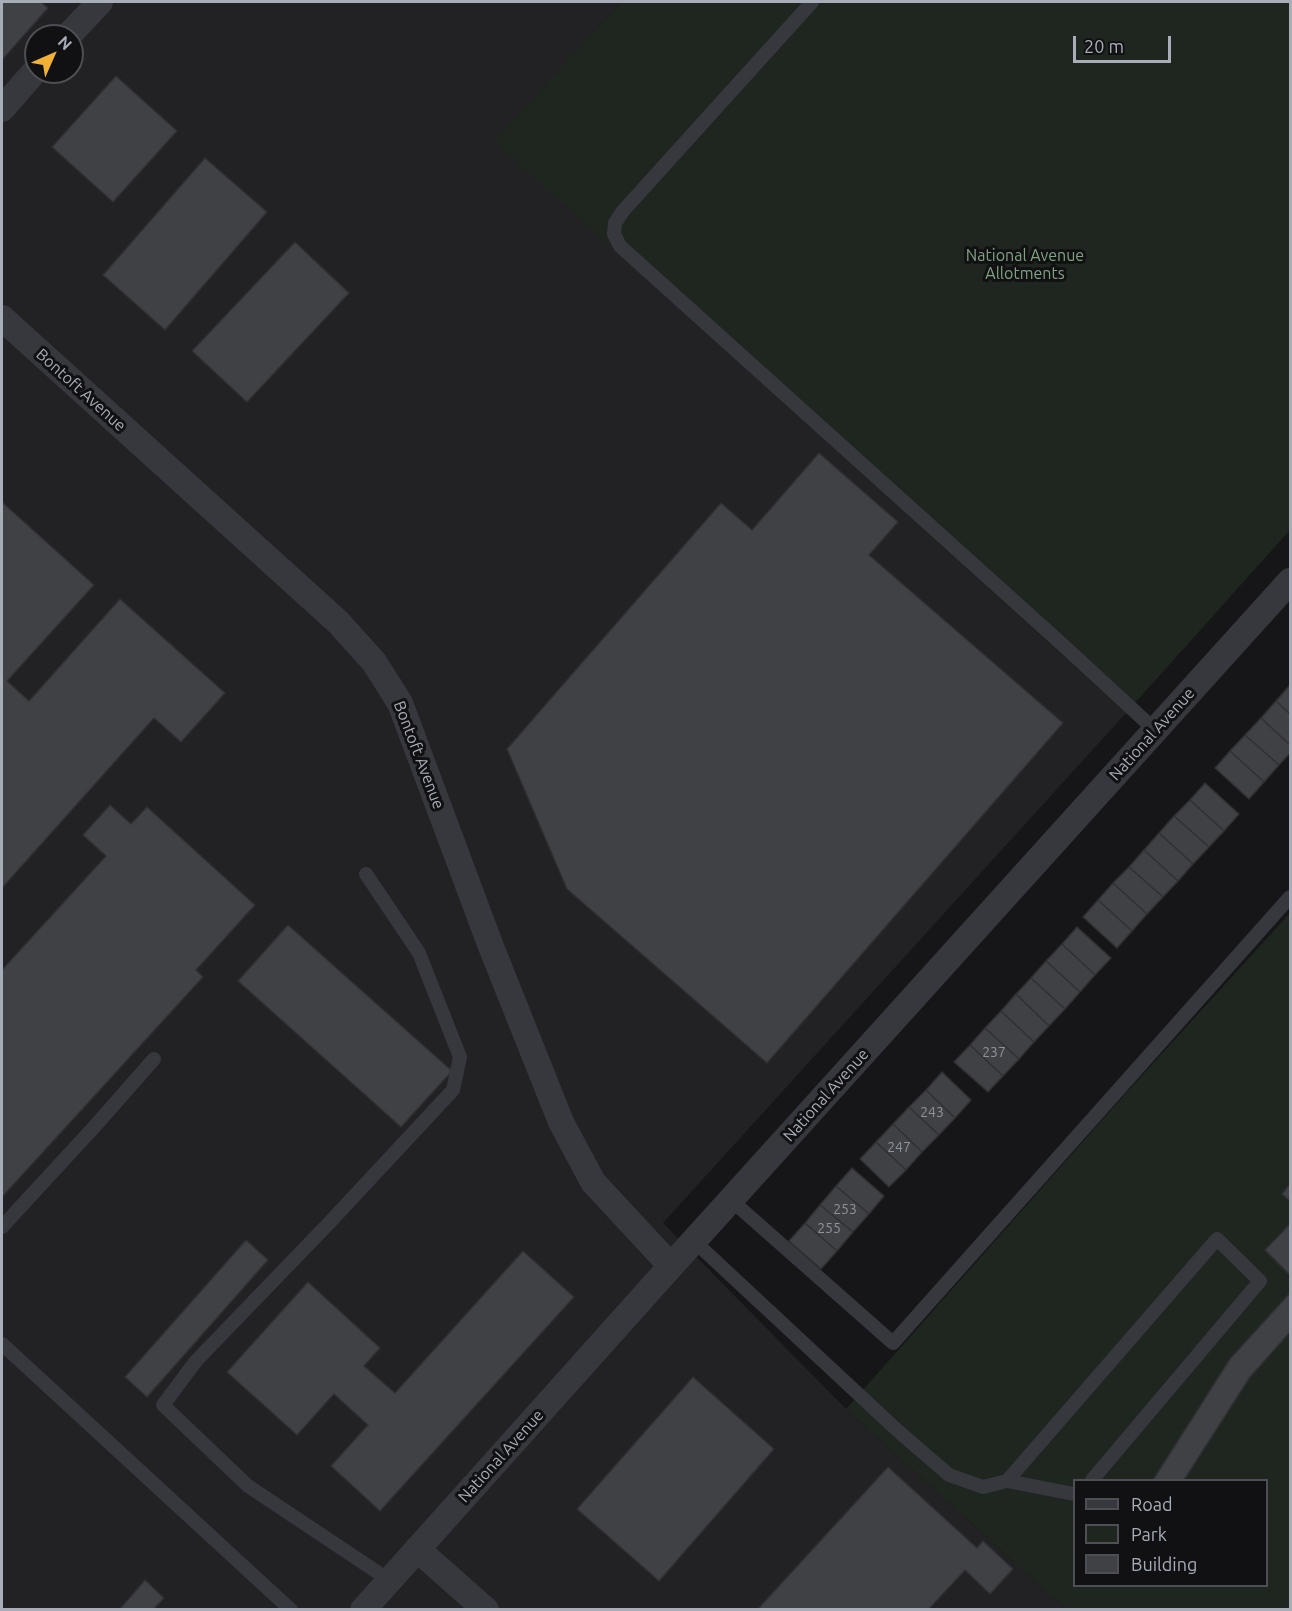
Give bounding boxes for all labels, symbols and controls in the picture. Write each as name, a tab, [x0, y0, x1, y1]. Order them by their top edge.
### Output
north arrow	[24, 24, 84, 84]
scale bar	[1076, 24, 1174, 62]
text: N	[55, 32, 76, 53]
text: 20 m	[1084, 36, 1124, 56]
park label: National Avenue Allotments	[966, 246, 1084, 284]
street label: Bontoft Avenue	[32, 345, 130, 435]
street label: National Avenue	[1105, 684, 1199, 784]
street label: Bontoft Avenue	[390, 698, 448, 812]
house number: 237	[982, 1044, 1006, 1060]
street label: National Avenue	[779, 1045, 873, 1145]
house number: 243	[920, 1104, 944, 1120]
house number: 247	[887, 1139, 911, 1155]
house number: 253	[833, 1201, 857, 1217]
house number: 255	[817, 1220, 841, 1236]
street label: National Avenue	[454, 1406, 548, 1506]
legend	[1073, 1479, 1268, 1587]
text: Road	[1131, 1494, 1173, 1514]
text: Park	[1131, 1524, 1167, 1544]
text: Building	[1131, 1554, 1197, 1574]

